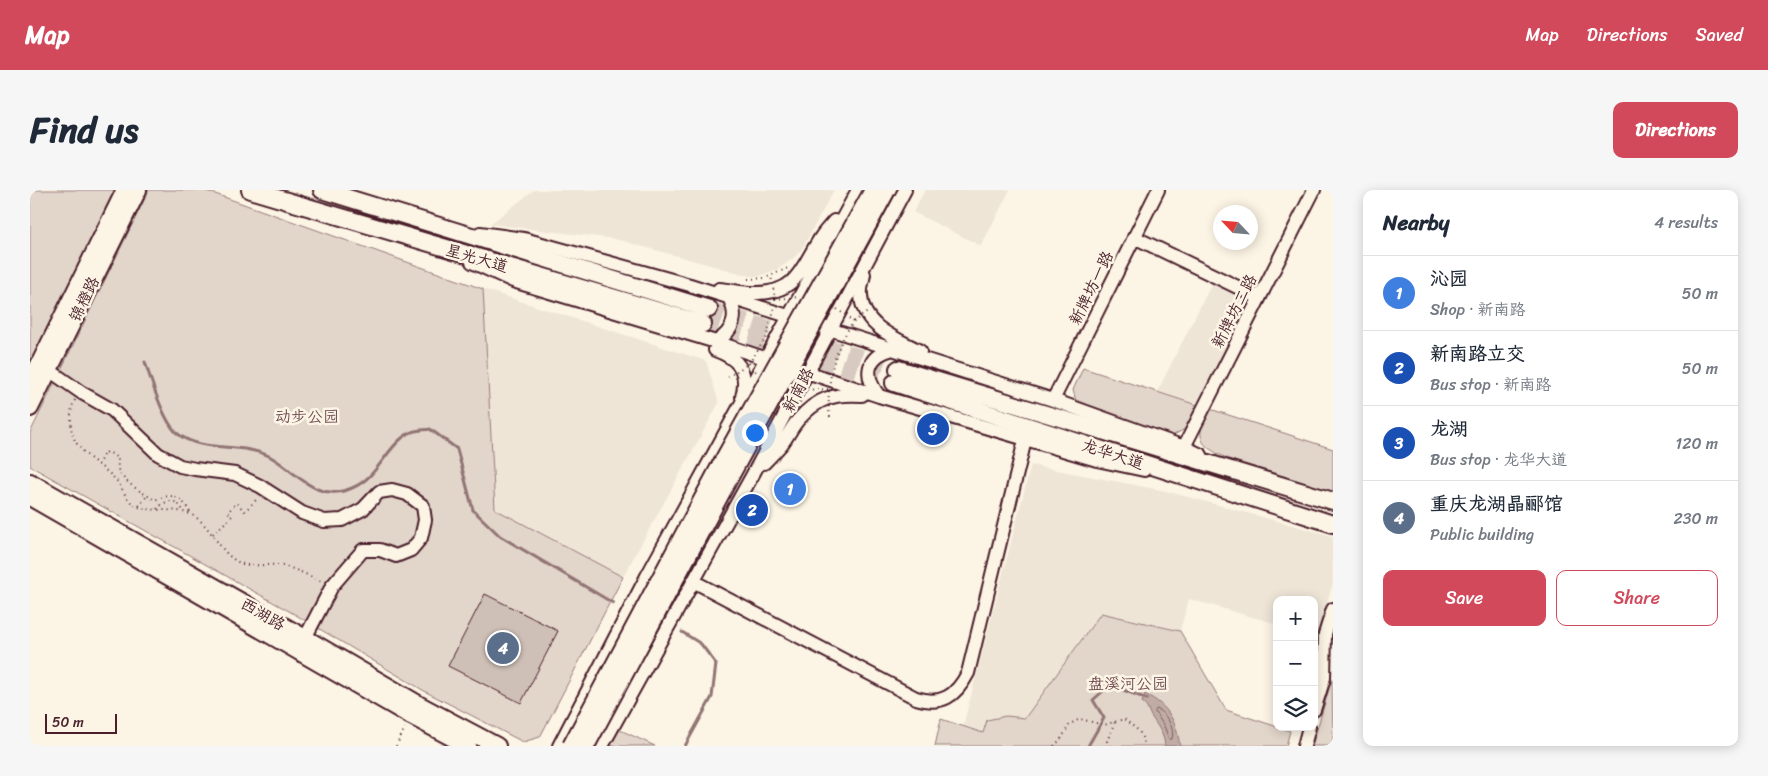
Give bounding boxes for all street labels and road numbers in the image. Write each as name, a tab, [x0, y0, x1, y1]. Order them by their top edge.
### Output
street label: 星光大道	[442, 235, 512, 281]
street label: 新牌坊一路	[1060, 246, 1122, 330]
street label: 新牌坊二路	[1203, 269, 1265, 353]
street label: 锦橙路	[60, 271, 108, 327]
street label: 新南路	[774, 362, 822, 418]
street label: 龙华大道	[1078, 430, 1148, 478]
street label: 西湖路	[235, 589, 291, 639]

